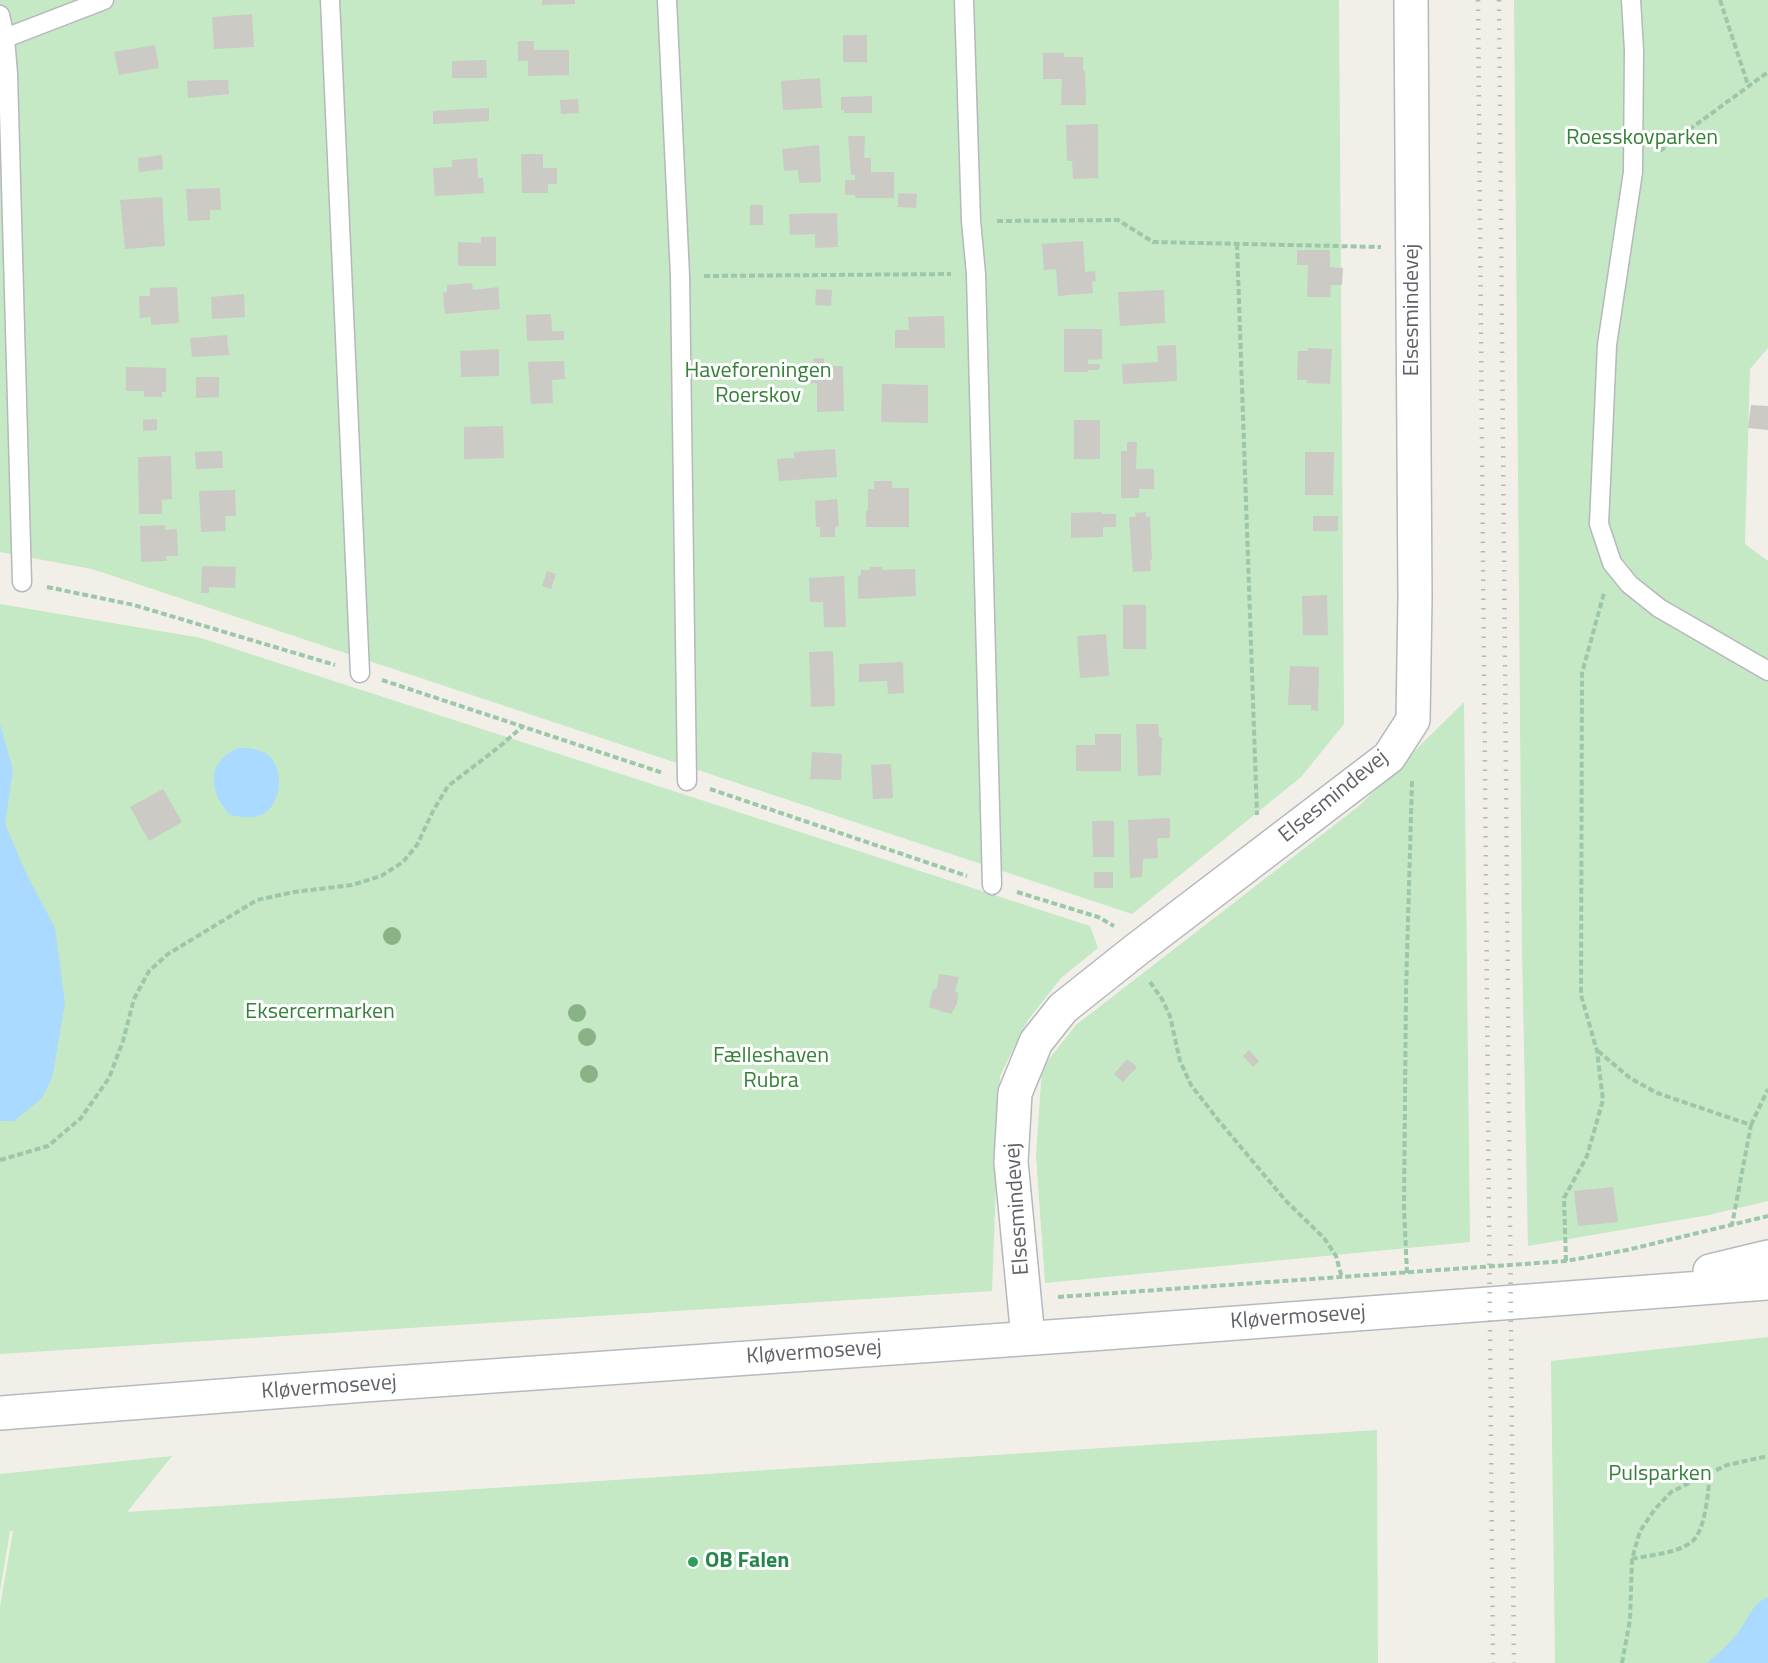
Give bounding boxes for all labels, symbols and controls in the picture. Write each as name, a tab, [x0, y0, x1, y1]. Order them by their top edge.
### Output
park label: Roesskovparken	[1566, 126, 1718, 152]
street label: Elsesmindevej	[1400, 244, 1426, 376]
park label: Haveforeningen Roerskov	[684, 359, 832, 410]
street label: Elsesmindevej	[1274, 745, 1394, 849]
park label: Eksercermarken	[245, 1000, 395, 1026]
park label: Fælleshaven Rubra	[713, 1044, 829, 1096]
street label: Elsesmindevej	[1000, 1142, 1036, 1276]
street label: Kløvermosevej	[1229, 1300, 1367, 1336]
street label: Kløvermosevej	[745, 1335, 883, 1371]
street label: Kløvermosevej	[260, 1370, 398, 1406]
park label: Pulsparken	[1608, 1462, 1712, 1488]
place label: OB Falen	[705, 1549, 789, 1575]
marker: OB Falen	[686, 1555, 700, 1569]

